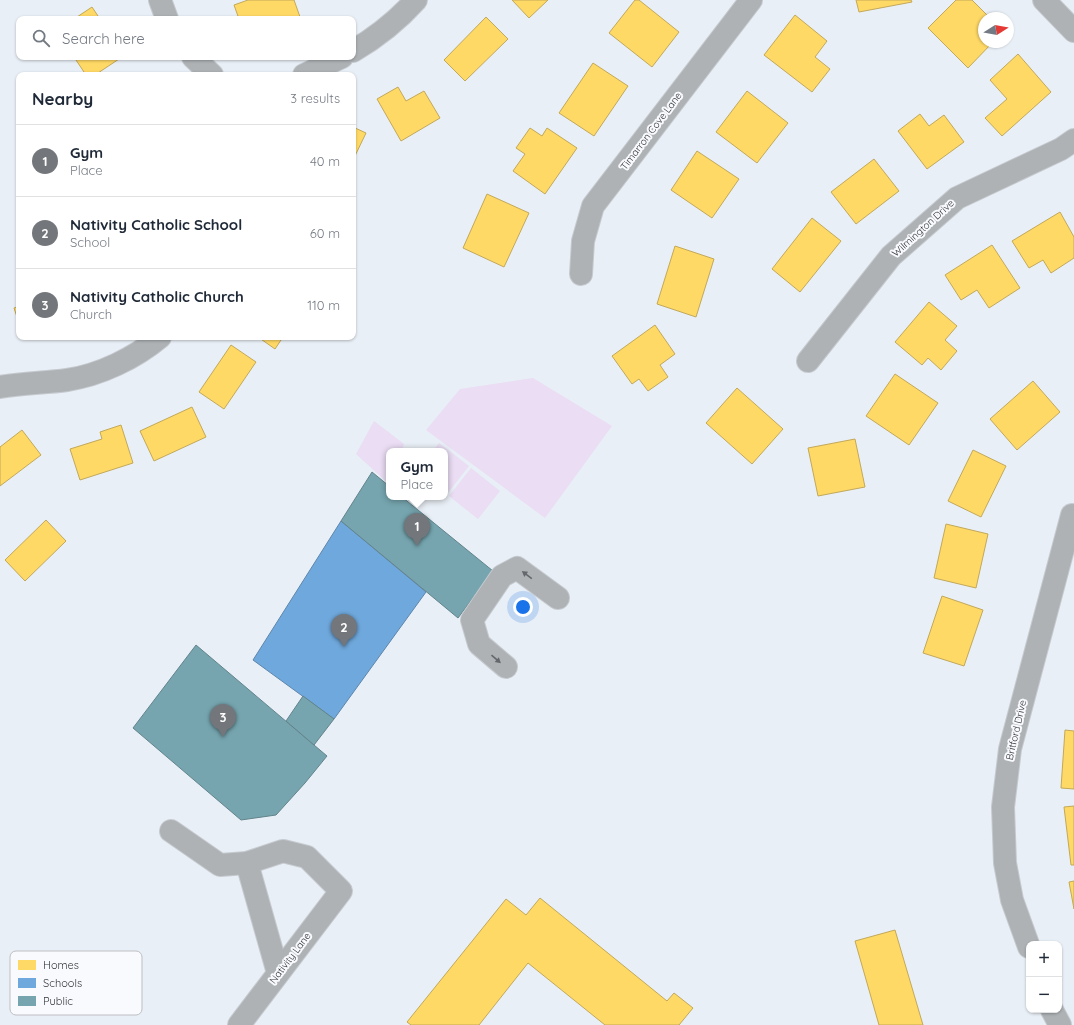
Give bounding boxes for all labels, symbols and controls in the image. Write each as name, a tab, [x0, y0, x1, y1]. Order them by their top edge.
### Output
north arrow	[978, 12, 1014, 48]
search box	[16, 16, 356, 60]
icon: search	[30, 27, 52, 49]
text: Search here	[62, 29, 145, 48]
text: Nearby	[32, 88, 93, 109]
street label: Timarron Cove Lane	[617, 89, 685, 173]
text: 3 results	[290, 90, 340, 106]
text: Gym	[70, 143, 103, 162]
text: 1	[42, 153, 48, 169]
text: 40 m	[310, 153, 340, 169]
text: Place	[70, 162, 103, 178]
street label: Wilmington Drive	[889, 196, 957, 259]
text: Nativity Catholic School	[70, 215, 242, 234]
text: 2	[41, 225, 49, 241]
text: 60 m	[310, 225, 340, 241]
text: School	[70, 234, 110, 250]
text: Nativity Catholic Church	[70, 287, 244, 306]
text: 3	[42, 297, 48, 313]
text: 110 m	[307, 297, 340, 313]
text: Church	[70, 306, 112, 322]
popup	[386, 448, 448, 500]
text: Gym	[400, 457, 434, 476]
text: Place	[400, 476, 433, 492]
pin: 1	[404, 513, 430, 546]
one-way arrow	[522, 571, 533, 579]
your location	[513, 597, 533, 617]
pin: 2	[331, 614, 357, 647]
one-way arrow	[491, 654, 501, 663]
street label: Britford Drive	[1003, 698, 1029, 761]
pin: 3	[210, 704, 236, 737]
street label: Nativity Lane	[266, 929, 314, 986]
map controls	[1026, 941, 1062, 1013]
button: +	[1026, 941, 1062, 977]
legend	[10, 951, 142, 1015]
text: Homes	[43, 958, 79, 972]
text: Schools	[43, 976, 82, 990]
button: −	[1026, 977, 1062, 1013]
text: Public	[43, 994, 73, 1008]

